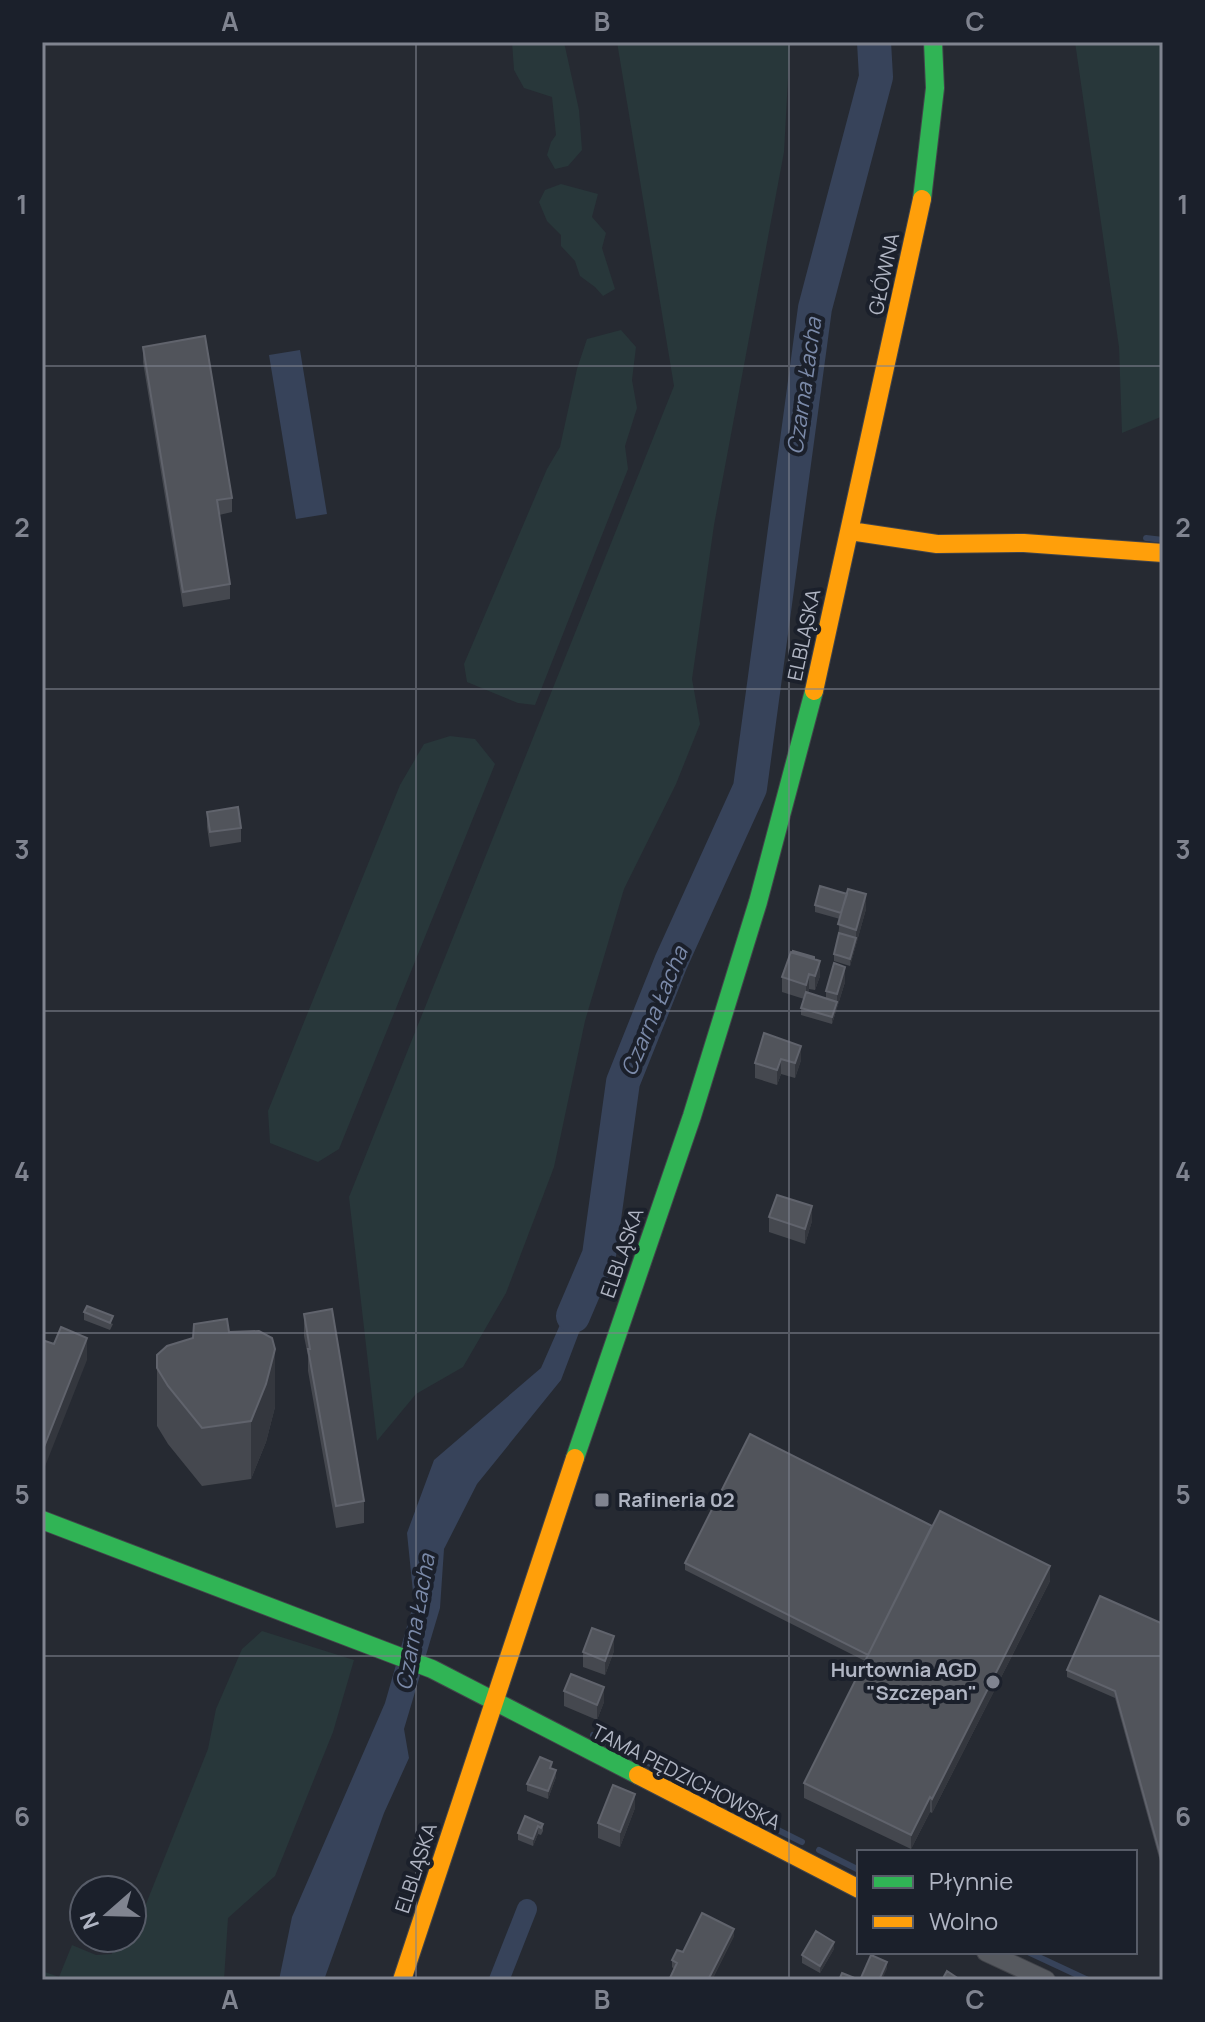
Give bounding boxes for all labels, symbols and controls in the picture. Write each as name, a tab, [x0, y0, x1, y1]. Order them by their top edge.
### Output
text: A	[221, 3, 239, 39]
text: B	[594, 3, 610, 39]
text: C	[965, 3, 985, 39]
text: 1	[16, 186, 28, 222]
text: 1	[1177, 186, 1189, 222]
street label: GŁÓWNA	[862, 230, 905, 317]
water label: Czarna Łacha	[780, 314, 829, 456]
text: 2	[14, 509, 30, 545]
text: 2	[1175, 509, 1191, 545]
street label: ELBLĄSKA	[781, 586, 826, 683]
text: 3	[14, 831, 30, 867]
text: 3	[1175, 831, 1191, 867]
water label: Czarna Łacha	[613, 940, 695, 1080]
text: 4	[14, 1153, 30, 1189]
text: 4	[1175, 1153, 1191, 1189]
street label: ELBLĄSKA	[594, 1204, 650, 1301]
text: 5	[14, 1476, 30, 1512]
text: 5	[1175, 1476, 1191, 1512]
place label: Rafineria 02	[618, 1486, 735, 1513]
marker: Rafineria 02	[593, 1491, 611, 1509]
water label: Czarna Łacha	[388, 1550, 442, 1692]
place label: Hurtownia AGD "Szczepan"	[831, 1656, 977, 1706]
marker: Hurtownia AGD "Szczepan"	[984, 1673, 1002, 1691]
street label: TAMA PĘDZICHOWSKA	[587, 1717, 785, 1836]
text: 6	[14, 1798, 30, 1834]
text: 6	[1175, 1798, 1191, 1834]
street label: ELBLĄSKA	[388, 1819, 443, 1916]
legend	[857, 1850, 1137, 1954]
text: Płynnie	[929, 1864, 1013, 1897]
north arrow	[68, 1874, 148, 1954]
text: Wolno	[929, 1904, 998, 1937]
text: N	[72, 1908, 106, 1933]
text: A	[221, 1981, 239, 2017]
text: B	[594, 1981, 610, 2017]
text: C	[965, 1981, 985, 2017]

